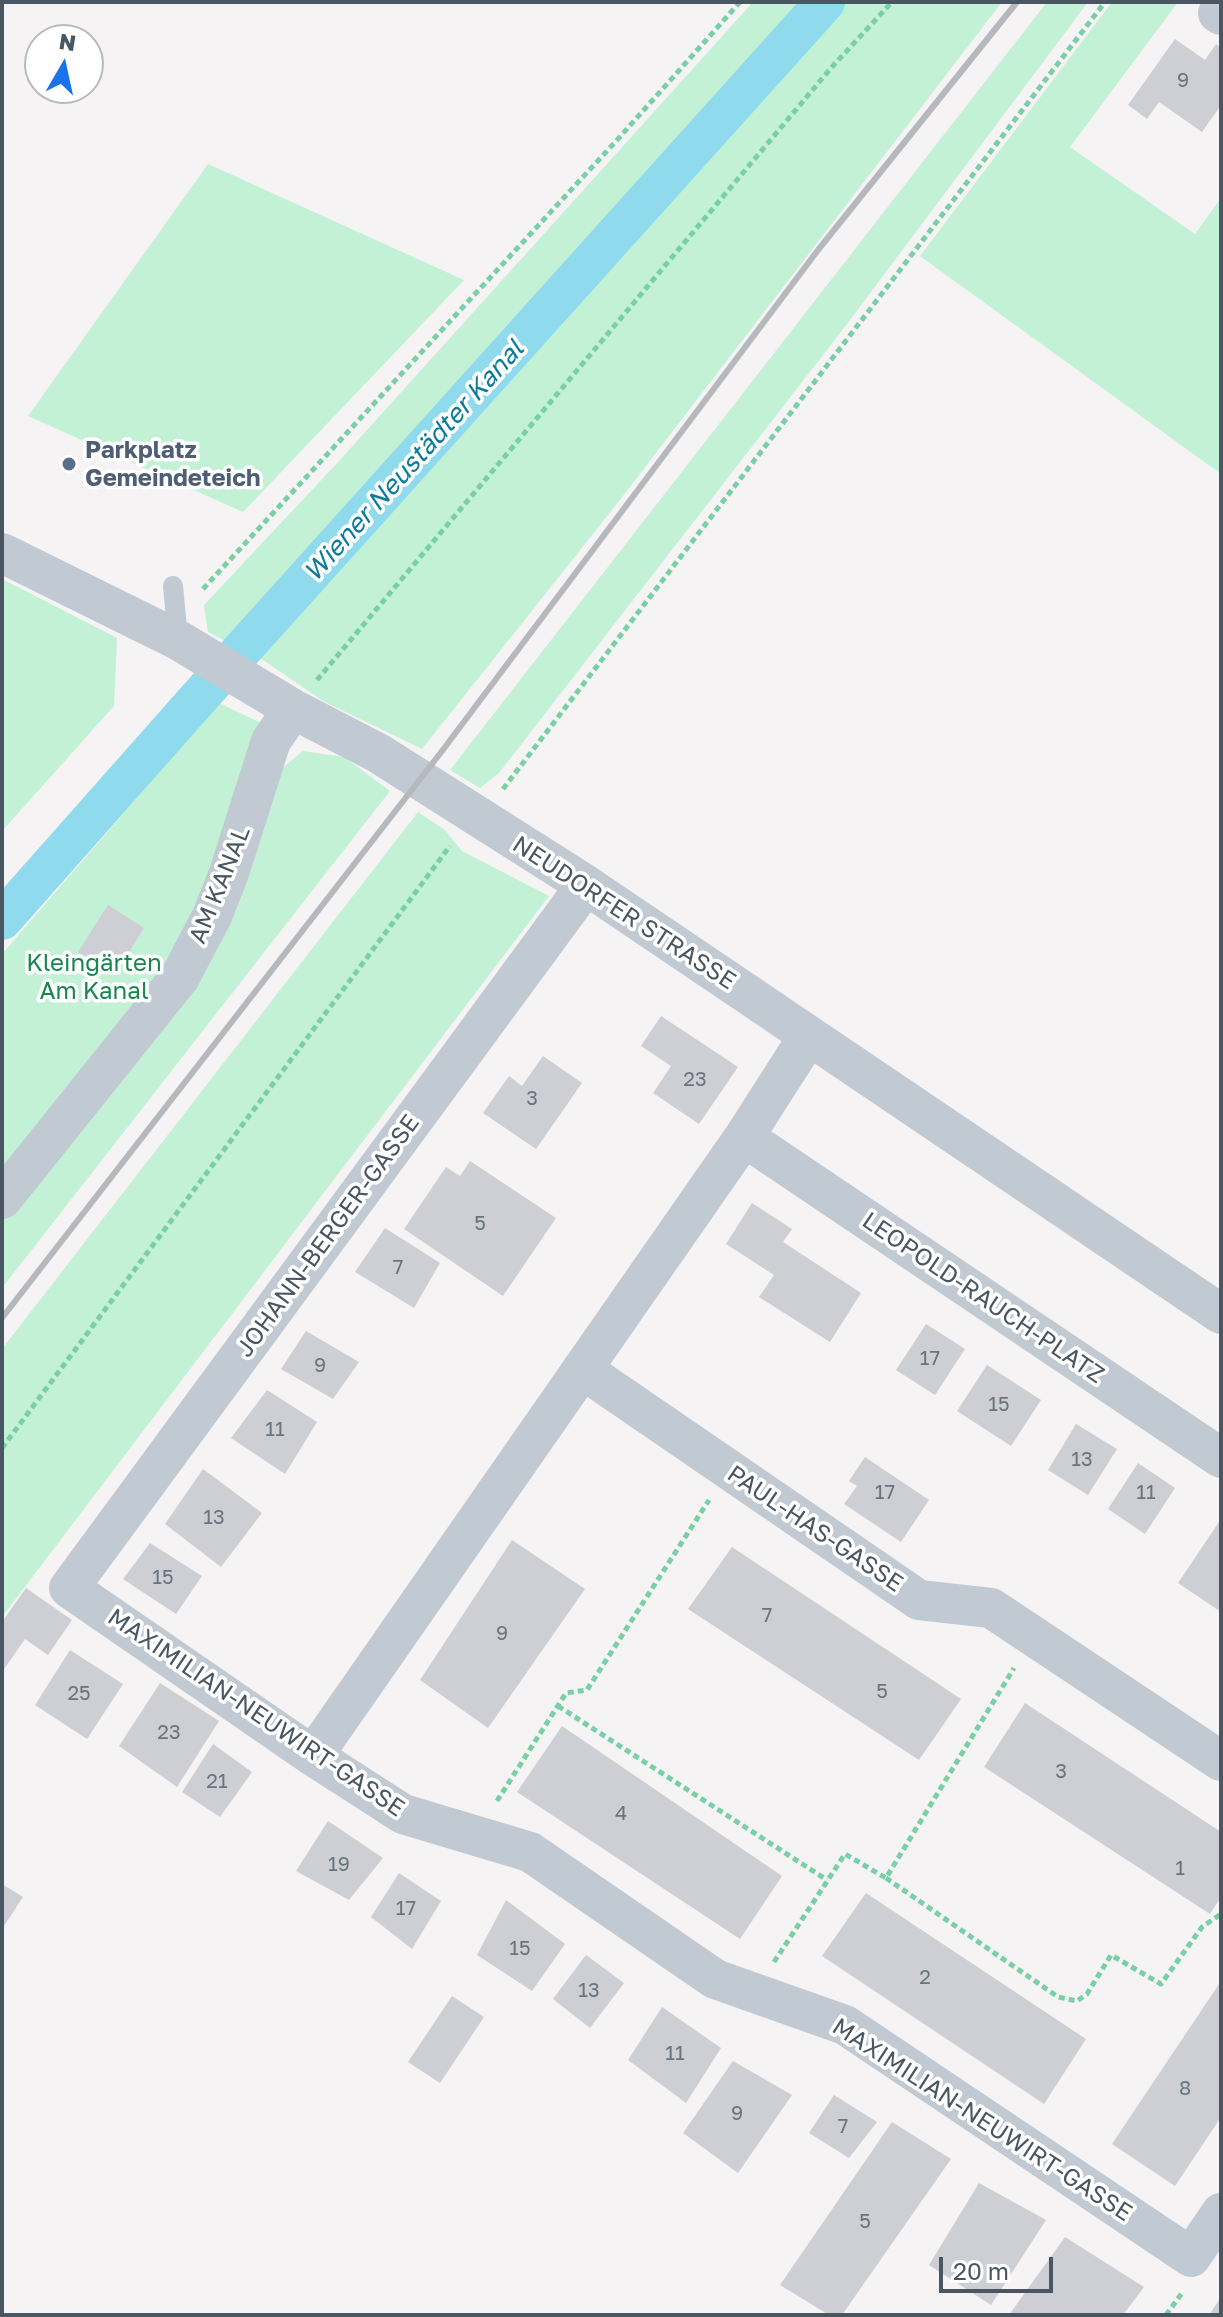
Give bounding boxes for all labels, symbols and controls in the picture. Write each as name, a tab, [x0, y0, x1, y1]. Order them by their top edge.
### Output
north arrow	[24, 24, 104, 104]
text: N	[57, 27, 78, 56]
house number: 9	[1177, 69, 1189, 93]
water label: Wiener Neustädter Kanal	[297, 334, 531, 588]
place label: Parkplatz Gemeindeteich	[85, 436, 261, 492]
marker: Parkplatz Gemeindeteich	[60, 455, 78, 473]
street label: AM KANAL	[183, 822, 257, 948]
street label: NEUDORFER STRASSE	[507, 830, 741, 996]
park label: Kleingärten Am Kanal	[26, 949, 162, 1005]
house number: 23	[683, 1068, 707, 1092]
house number: 3	[526, 1087, 538, 1111]
street label: JOHANN-BERGER-GASSE	[230, 1109, 426, 1363]
street label: LEOPOLD-RAUCH-PLATZ	[857, 1206, 1109, 1390]
house number: 5	[474, 1212, 486, 1236]
house number: 7	[393, 1256, 403, 1280]
house number: 17	[920, 1347, 940, 1371]
house number: 9	[314, 1354, 326, 1378]
house number: 15	[988, 1393, 1010, 1417]
house number: 11	[265, 1418, 285, 1442]
house number: 13	[1071, 1448, 1093, 1472]
street label: PAUL-HAS-GASSE	[722, 1460, 908, 1598]
house number: 17	[875, 1481, 895, 1505]
house number: 11	[1136, 1481, 1156, 1505]
house number: 13	[203, 1506, 225, 1530]
house number: 15	[152, 1566, 174, 1590]
street label: MAXIMILIAN-NEUWIRT-GASSE	[102, 1603, 410, 1823]
house number: 7	[762, 1604, 772, 1628]
house number: 9	[496, 1622, 508, 1646]
house number: 5	[876, 1680, 888, 1704]
house number: 25	[67, 1682, 91, 1706]
house number: 23	[157, 1721, 181, 1745]
house number: 3	[1055, 1760, 1067, 1784]
house number: 21	[206, 1770, 228, 1794]
house number: 4	[615, 1802, 627, 1826]
house number: 19	[328, 1853, 350, 1877]
house number: 1	[1175, 1857, 1185, 1881]
house number: 17	[396, 1897, 416, 1921]
house number: 15	[509, 1937, 531, 1961]
house number: 2	[919, 1966, 931, 1990]
house number: 13	[578, 1979, 600, 2003]
street label: MAXIMILIAN-NEUWIRT-GASSE	[827, 2012, 1137, 2228]
house number: 11	[665, 2042, 685, 2066]
house number: 8	[1179, 2077, 1191, 2101]
house number: 9	[731, 2102, 743, 2126]
house number: 7	[838, 2115, 848, 2139]
house number: 5	[859, 2210, 871, 2234]
scale bar	[943, 2241, 1057, 2291]
text: 20 m	[953, 2256, 1009, 2285]

